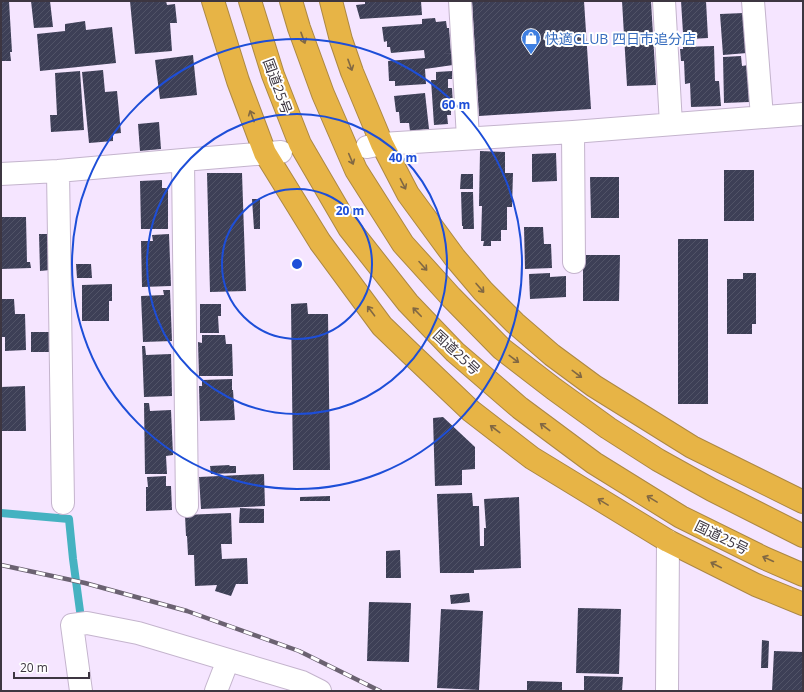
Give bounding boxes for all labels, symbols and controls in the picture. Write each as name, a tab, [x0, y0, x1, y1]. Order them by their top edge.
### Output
shop icon: 快適CLUB 四日市追分店	[520, 27, 542, 55]
place label: 快適CLUB 四日市追分店	[545, 29, 696, 48]
one-way arrow	[299, 32, 307, 44]
street label: 国道25号	[259, 55, 297, 117]
one-way arrow	[347, 59, 354, 72]
text: 60 m	[442, 96, 470, 113]
one-way arrow	[247, 111, 255, 123]
text: 40 m	[389, 149, 417, 166]
one-way arrow	[348, 152, 355, 164]
one-way arrow	[399, 178, 407, 190]
text: 20 m	[336, 202, 364, 219]
centre of rings	[290, 257, 304, 271]
one-way arrow	[419, 261, 428, 271]
one-way arrow	[476, 282, 485, 293]
one-way arrow	[367, 305, 375, 316]
one-way arrow	[412, 307, 422, 317]
street label: 国道25号	[429, 325, 485, 379]
one-way arrow	[509, 355, 520, 363]
one-way arrow	[572, 370, 583, 378]
one-way arrow	[539, 422, 550, 431]
one-way arrow	[490, 425, 501, 434]
one-way arrow	[647, 495, 658, 503]
one-way arrow	[597, 497, 609, 505]
street label: 国道25号	[692, 516, 752, 558]
one-way arrow	[762, 555, 774, 562]
one-way arrow	[711, 561, 723, 568]
scale bar	[14, 654, 89, 680]
text: 20 m	[20, 659, 48, 676]

